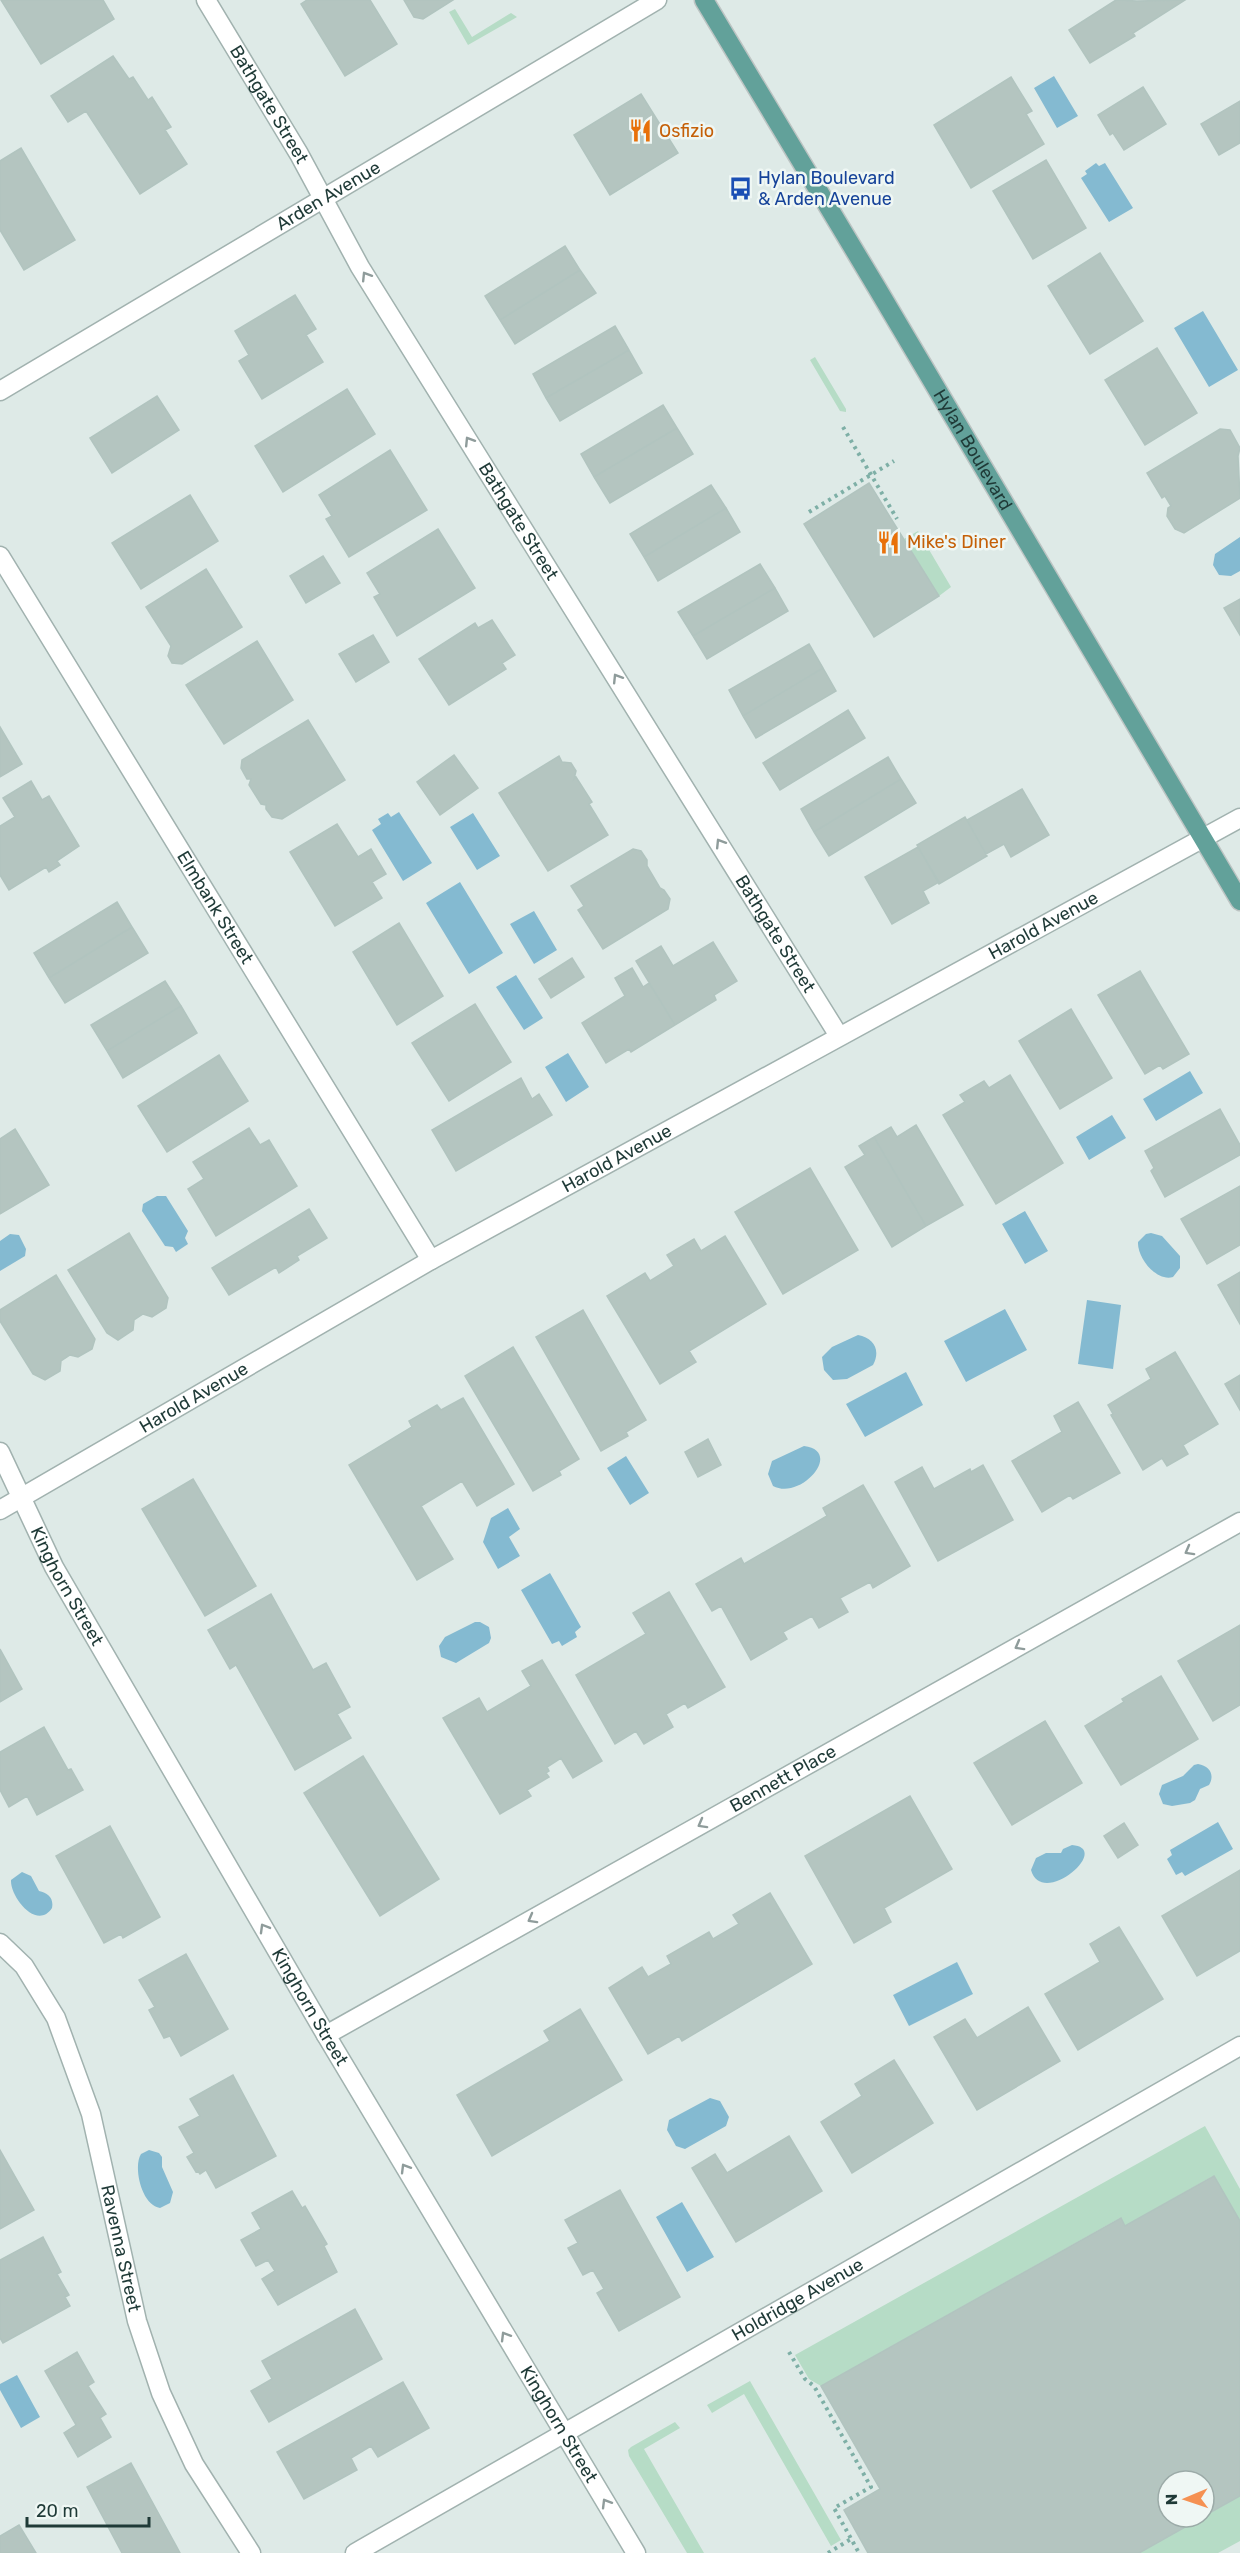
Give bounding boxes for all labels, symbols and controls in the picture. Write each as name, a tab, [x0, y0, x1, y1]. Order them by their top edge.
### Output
street label: Bathgate Street	[225, 41, 313, 167]
restaurant icon: Osfizio	[628, 118, 654, 144]
place label: Osfizio	[659, 120, 714, 142]
street label: Arden Avenue	[272, 156, 384, 235]
place label: Hylan Boulevard & Arden Avenue	[758, 167, 895, 210]
bus stop icon: Hylan Boulevard & Arden Avenue	[727, 175, 753, 201]
one-way arrow	[361, 272, 373, 282]
street label: Hylan Boulevard	[929, 385, 1017, 514]
one-way arrow	[465, 437, 476, 448]
street label: Bathgate Street	[474, 459, 563, 584]
restaurant icon: Mike's Diner	[876, 529, 902, 555]
place label: Mike's Diner	[907, 531, 1006, 553]
one-way arrow	[612, 674, 624, 684]
one-way arrow	[716, 839, 728, 849]
street label: Elmbank Street	[172, 847, 258, 968]
street label: Bathgate Street	[731, 871, 820, 997]
street label: Harold Avenue	[985, 887, 1102, 964]
street label: Harold Avenue	[558, 1120, 676, 1197]
street label: Harold Avenue	[135, 1357, 252, 1438]
street label: Kinghorn Street	[26, 1523, 108, 1650]
one-way arrow	[1185, 1544, 1195, 1555]
one-way arrow	[1015, 1639, 1025, 1650]
street label: Bennett Place	[726, 1740, 840, 1817]
one-way arrow	[698, 1817, 709, 1828]
one-way arrow	[528, 1912, 538, 1923]
one-way arrow	[259, 1924, 271, 1934]
street label: Kinghorn Street	[267, 1944, 353, 2070]
one-way arrow	[401, 2164, 412, 2174]
street label: Ravenna Street	[96, 2183, 146, 2314]
street label: Holdridge Avenue	[728, 2253, 867, 2346]
one-way arrow	[500, 2332, 512, 2342]
street label: Kinghorn Street	[516, 2362, 602, 2487]
north arrow	[1156, 2469, 1216, 2529]
scale bar	[27, 2490, 148, 2528]
text: N	[1162, 2493, 1181, 2506]
one-way arrow	[602, 2499, 613, 2509]
text: 20 m	[36, 2500, 78, 2522]

